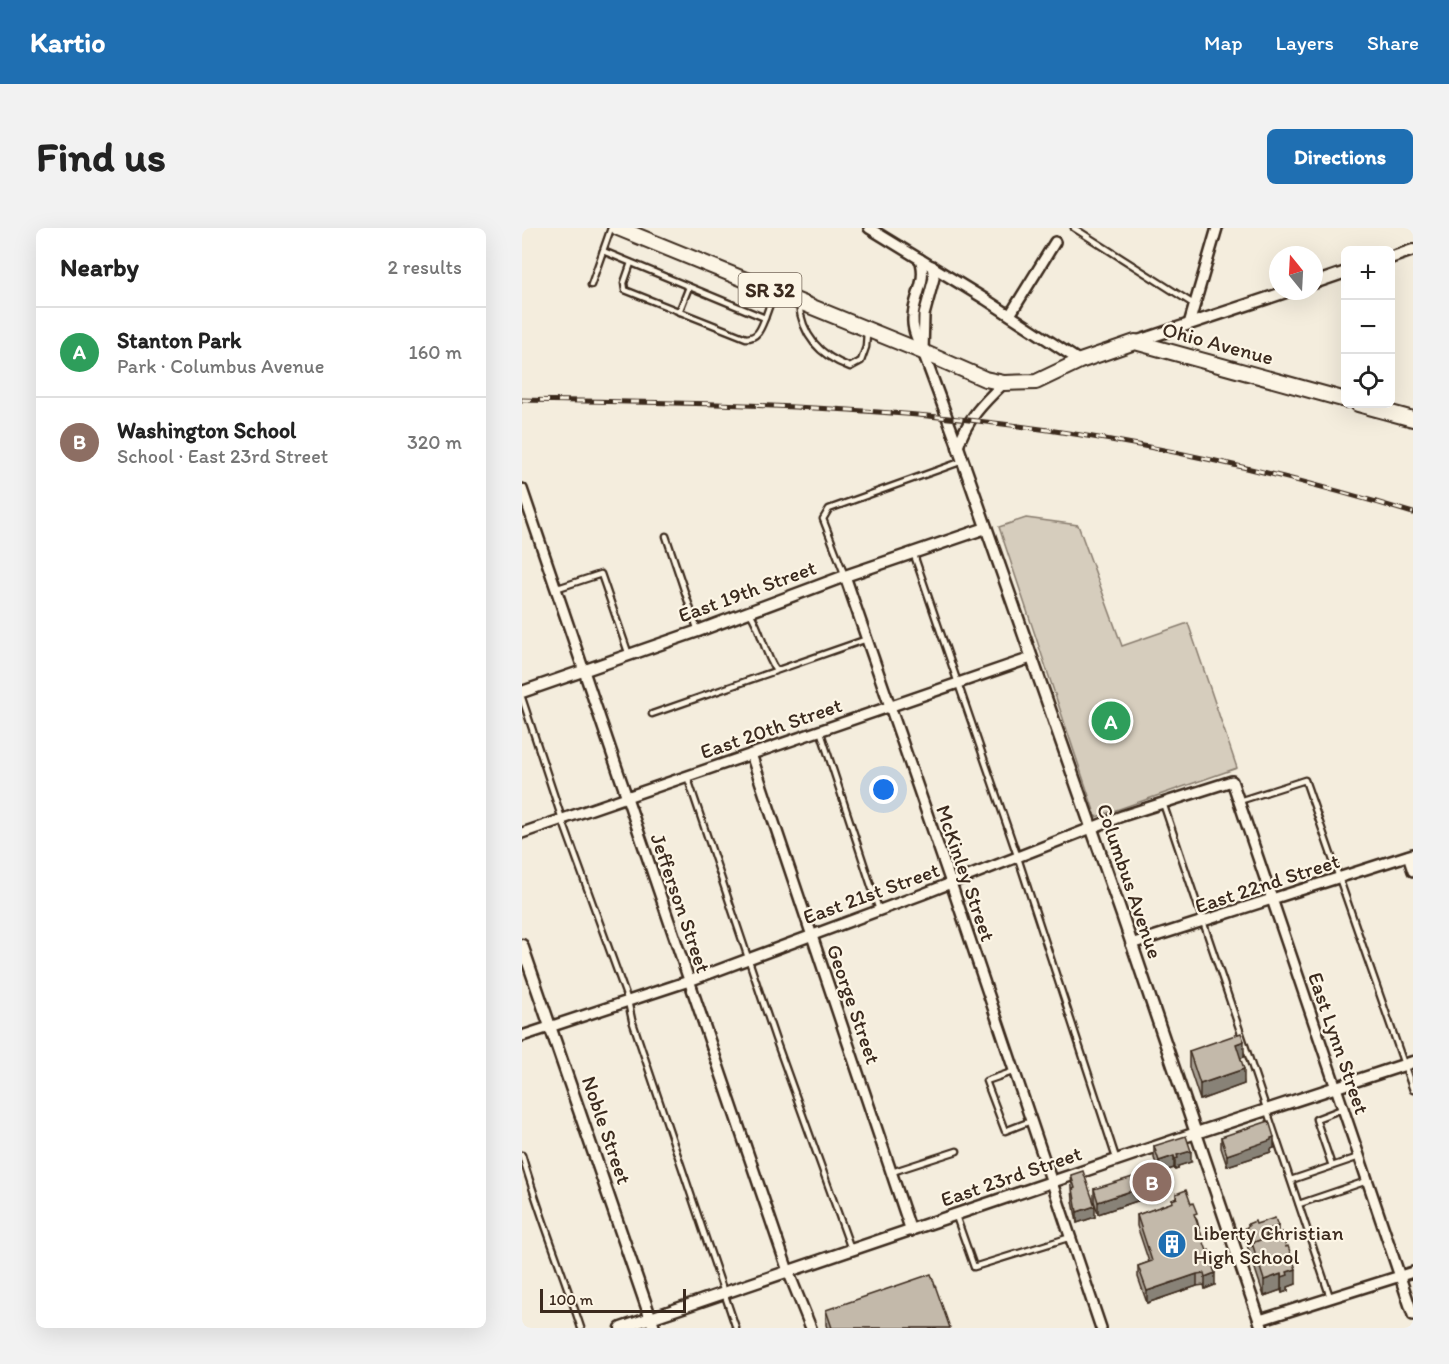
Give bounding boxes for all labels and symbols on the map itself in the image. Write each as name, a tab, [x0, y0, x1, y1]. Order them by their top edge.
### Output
north arrow	[1269, 246, 1323, 300]
road number: SR 32	[738, 273, 802, 307]
street label: Ohio Avenue	[1160, 316, 1276, 370]
street label: East 19th Street	[675, 554, 819, 628]
street label: East 20th Street	[697, 692, 845, 764]
pin: A	[1092, 698, 1130, 744]
your location	[869, 775, 898, 804]
street label: Columbus Avenue	[1092, 800, 1168, 962]
street label: McKinley Street	[931, 802, 1001, 945]
street label: Jefferson Street	[645, 830, 717, 976]
street label: East 22nd Street	[1191, 848, 1343, 918]
street label: East 21st Street	[799, 857, 943, 929]
street label: George Street	[822, 941, 886, 1067]
street label: East Lynn Street	[1303, 969, 1375, 1117]
street label: Noble Street	[577, 1073, 637, 1187]
street label: East 23rd Street	[937, 1140, 1085, 1212]
pin: B	[1132, 1160, 1172, 1204]
place label: Liberty Christian High School	[1193, 1220, 1344, 1269]
building icon: Liberty Christian High School	[1156, 1228, 1188, 1260]
scale bar	[540, 1286, 686, 1314]

